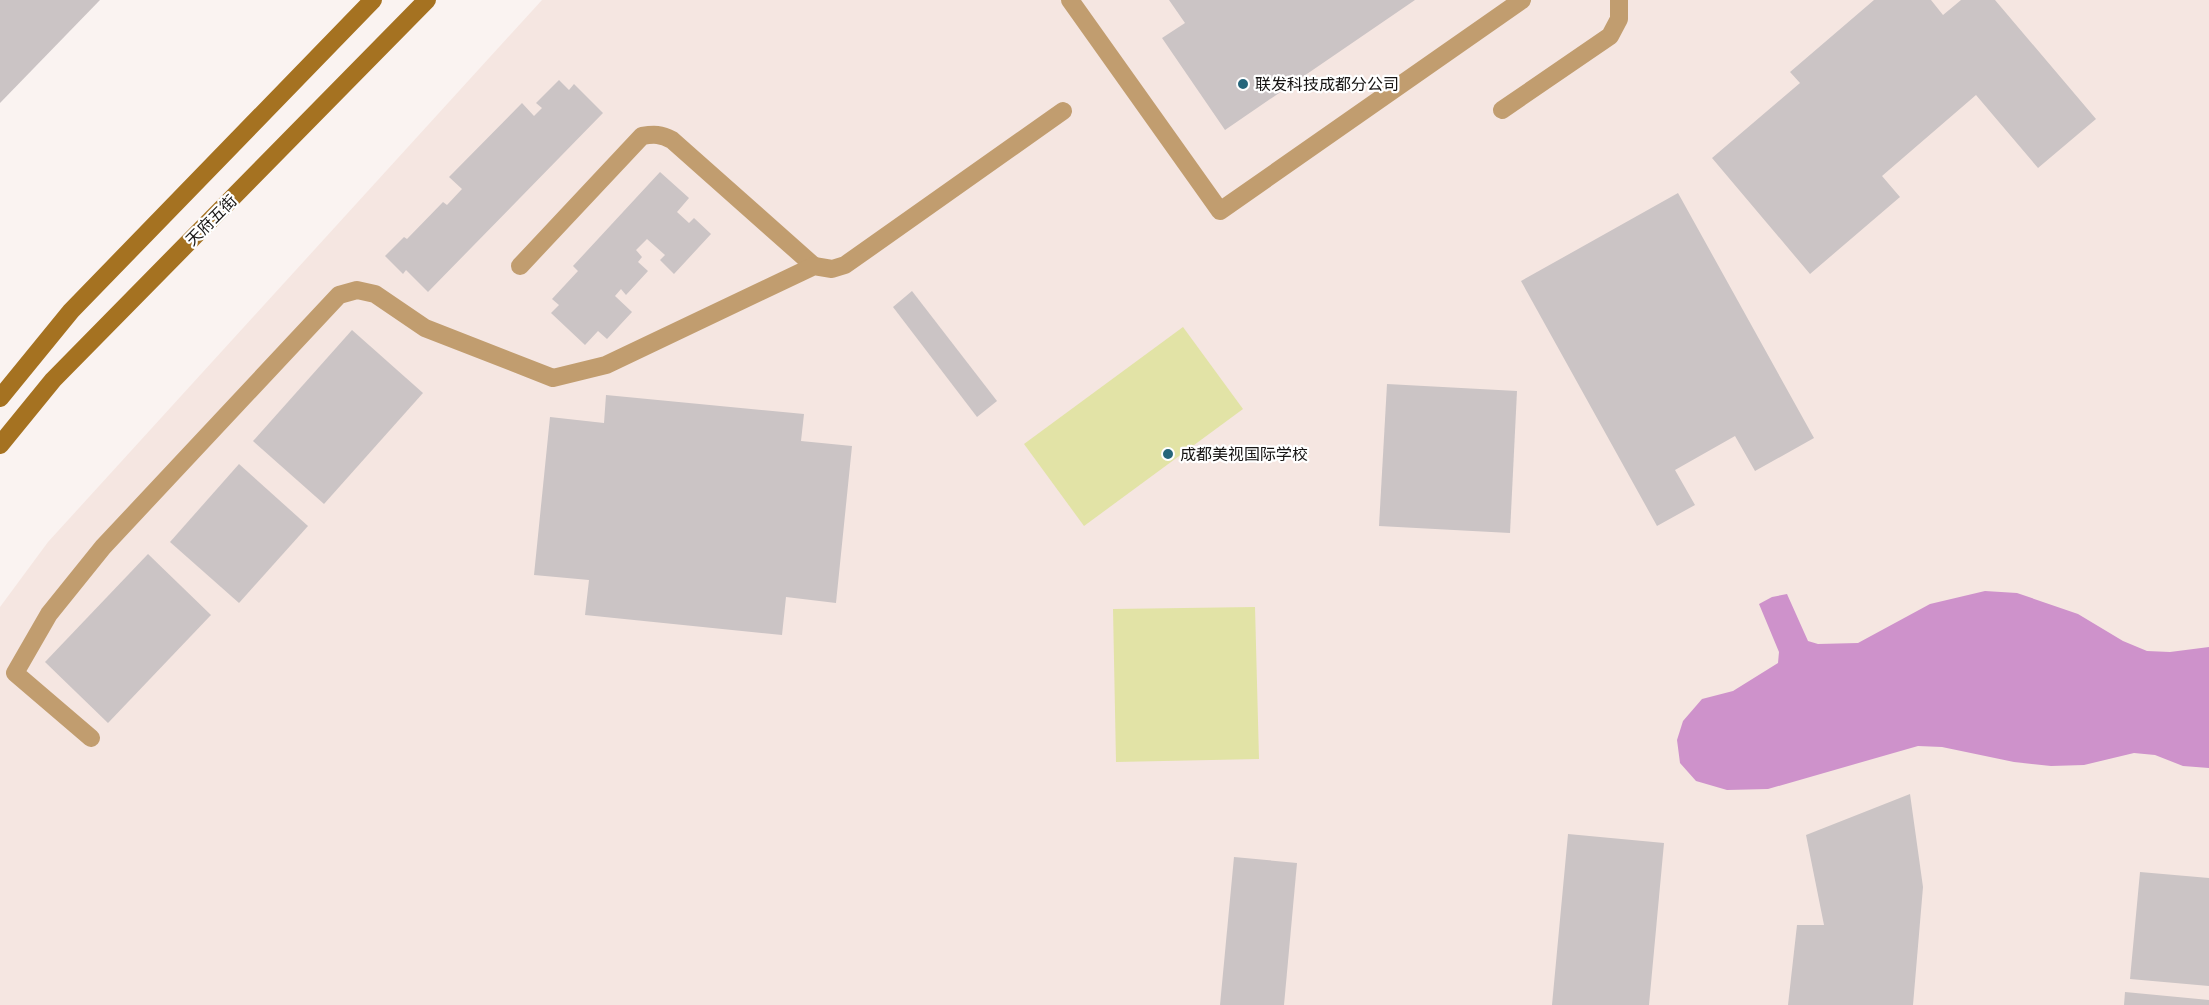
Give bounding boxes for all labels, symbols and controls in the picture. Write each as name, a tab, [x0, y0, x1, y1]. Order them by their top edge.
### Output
place label: 联发科技成都分公司	[1255, 73, 1399, 95]
marker: 联发科技成都分公司	[1236, 77, 1250, 91]
street label: 天府五街	[181, 190, 241, 250]
place label: 成都美视国际学校	[1180, 443, 1308, 465]
marker: 成都美视国际学校	[1161, 447, 1175, 461]

